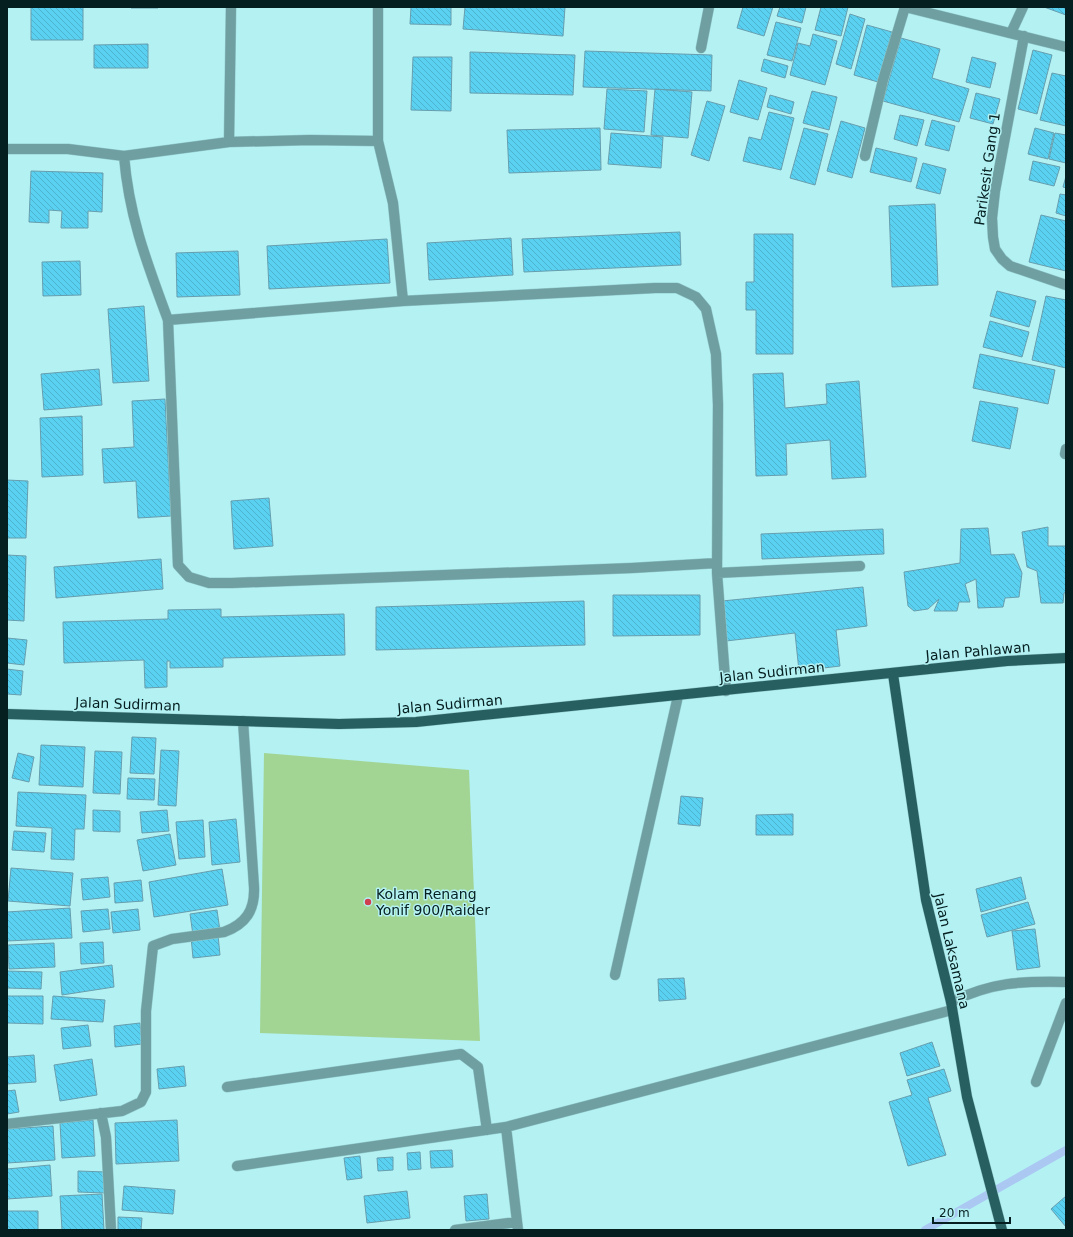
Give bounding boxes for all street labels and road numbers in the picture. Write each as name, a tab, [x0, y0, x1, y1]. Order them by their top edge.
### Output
street label: Parikesit Gang 1	[971, 111, 1003, 227]
street label: Jalan Pahlawan	[924, 638, 1031, 664]
street label: Jalan Sudirman	[718, 659, 825, 686]
street label: Jalan Sudirman	[396, 691, 503, 717]
street label: Jalan Sudirman	[74, 694, 181, 714]
street label: Jalan Laksamana	[931, 890, 973, 1011]

